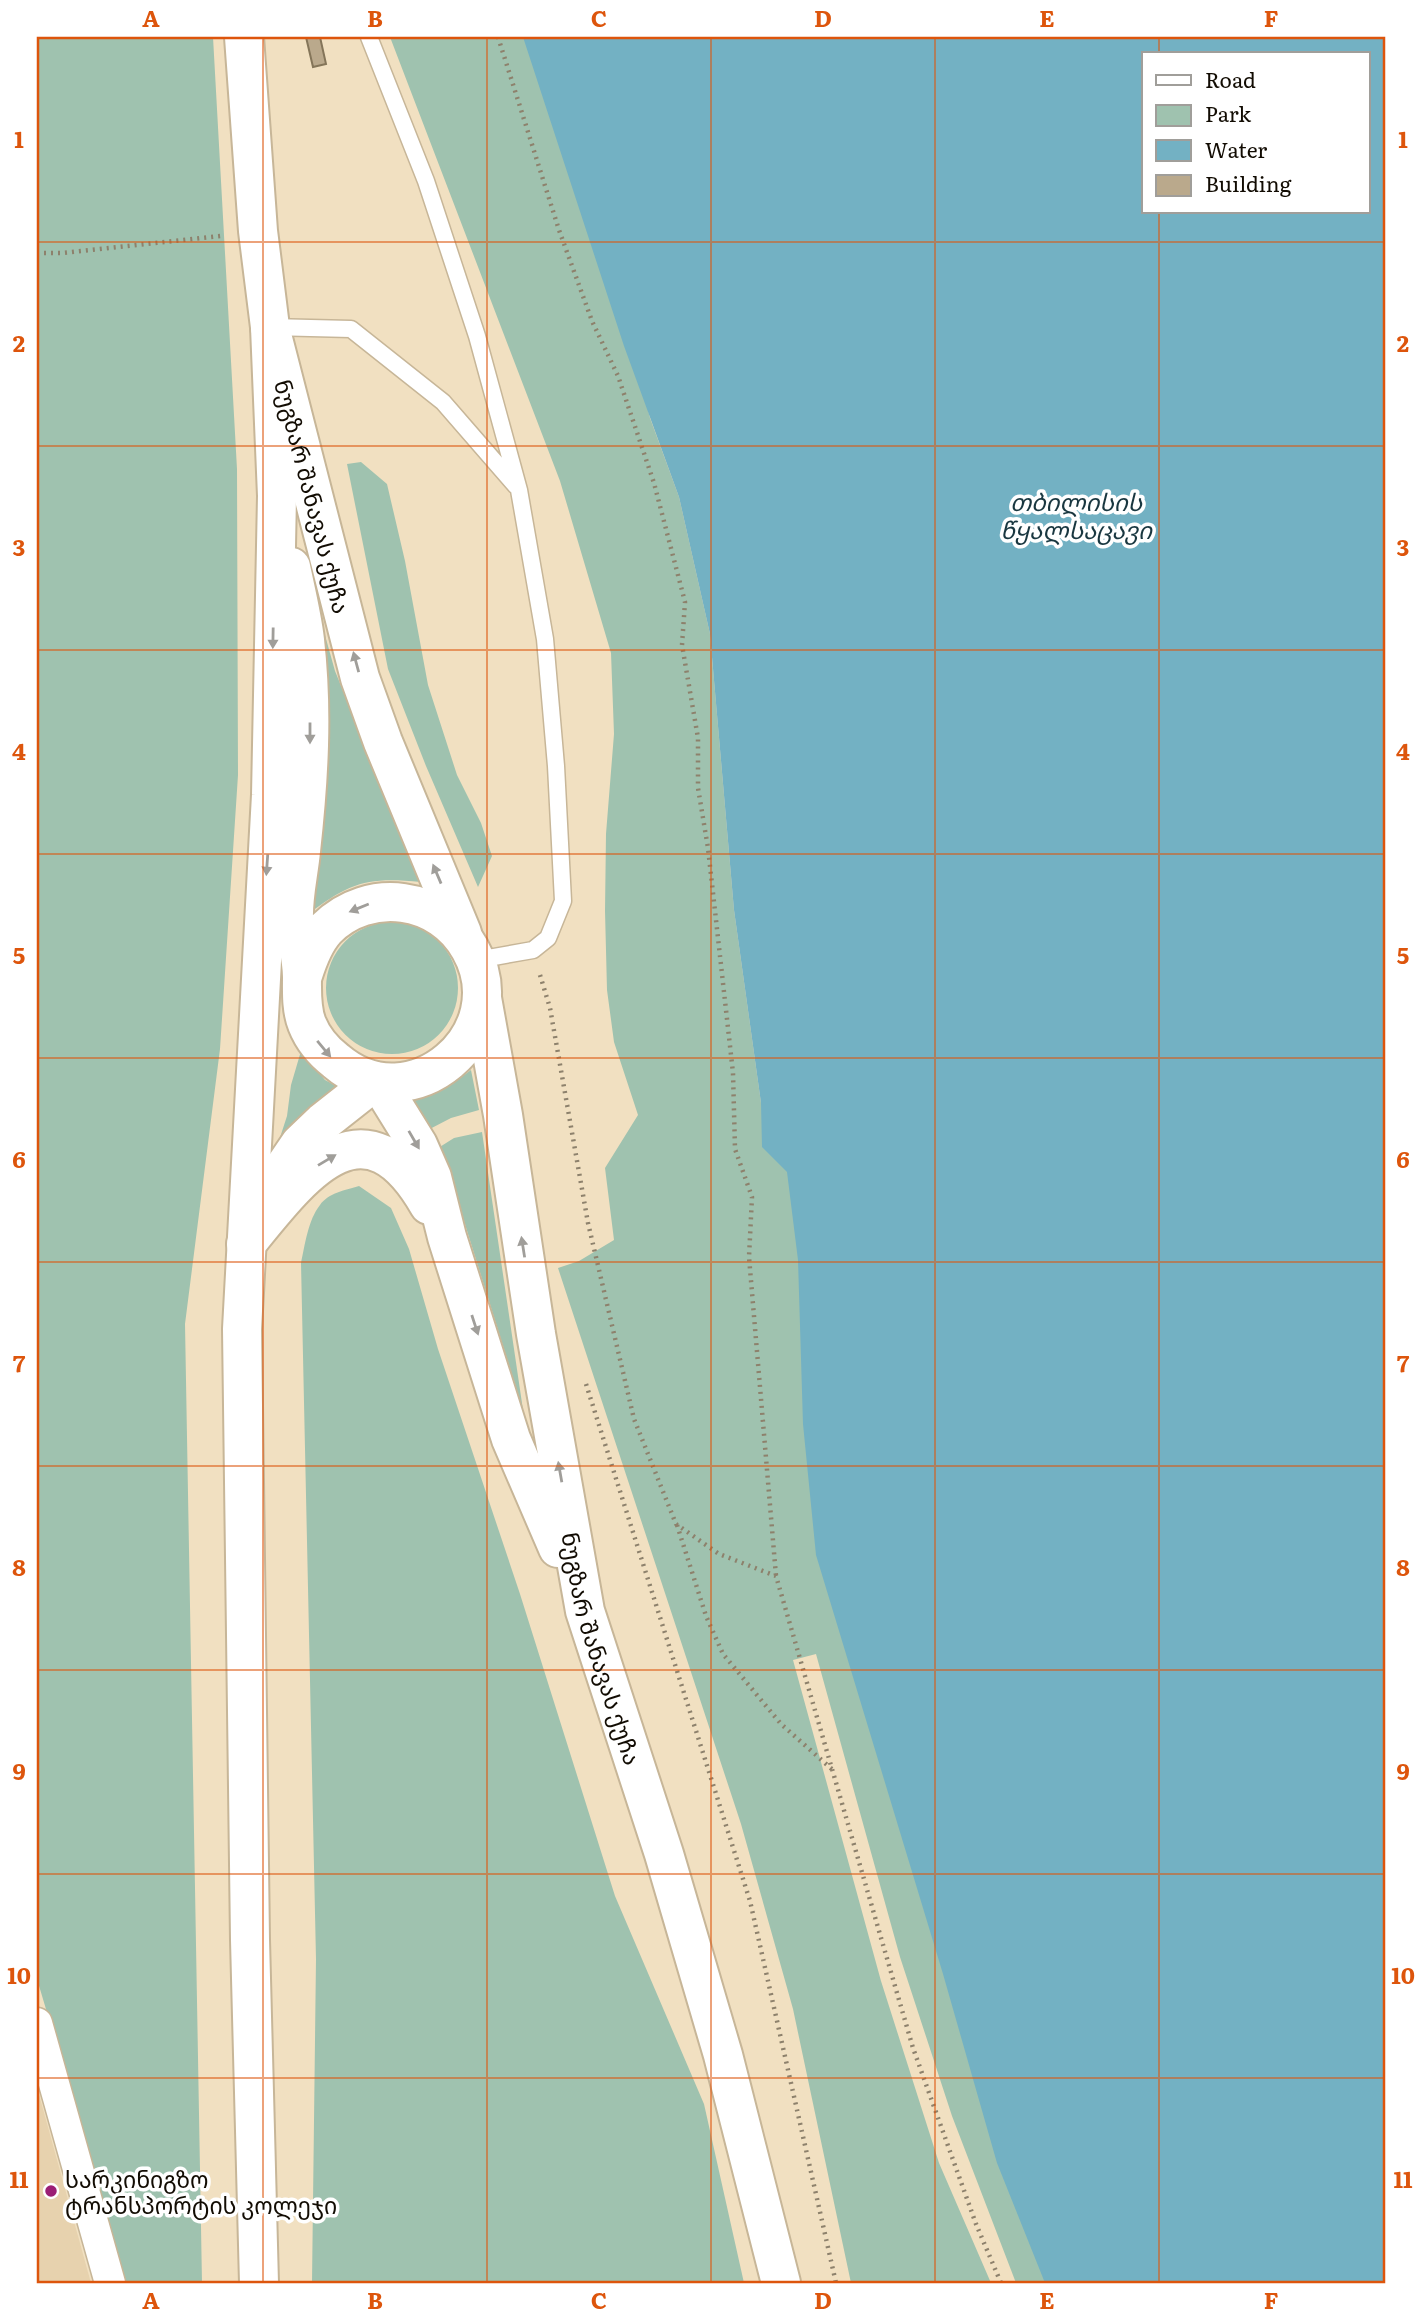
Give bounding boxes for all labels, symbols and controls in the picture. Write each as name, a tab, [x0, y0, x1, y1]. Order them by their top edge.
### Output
text: A	[142, 0, 160, 34]
text: B	[367, 0, 383, 34]
text: C	[591, 0, 607, 34]
text: D	[814, 0, 832, 34]
text: E	[1039, 0, 1055, 34]
text: F	[1264, 0, 1279, 34]
legend	[1142, 52, 1370, 214]
text: Road	[1205, 63, 1256, 94]
text: Park	[1205, 97, 1251, 128]
text: 1	[14, 121, 24, 155]
text: 1	[1398, 121, 1408, 155]
text: Water	[1205, 133, 1267, 164]
text: Building	[1205, 167, 1292, 198]
text: 2	[13, 325, 25, 359]
text: 2	[1397, 325, 1409, 359]
street label: ნუგზარ შანავას ქუჩა	[267, 376, 360, 617]
water label: თბილისის წყალსაცავი	[1000, 483, 1153, 546]
text: 3	[13, 529, 25, 563]
text: 3	[1397, 529, 1409, 563]
one-way arrow	[268, 627, 279, 649]
one-way arrow	[350, 650, 361, 672]
one-way arrow	[304, 722, 316, 744]
text: 4	[12, 733, 26, 767]
text: 4	[1396, 733, 1410, 767]
one-way arrow	[261, 854, 272, 876]
one-way arrow	[431, 864, 443, 884]
one-way arrow	[348, 903, 369, 914]
text: 5	[13, 937, 25, 971]
text: 5	[1397, 937, 1409, 971]
one-way arrow	[316, 1039, 331, 1057]
one-way arrow	[408, 1130, 420, 1150]
text: 6	[12, 1141, 26, 1175]
text: 6	[1396, 1141, 1410, 1175]
one-way arrow	[317, 1154, 336, 1167]
one-way arrow	[517, 1236, 528, 1258]
one-way arrow	[470, 1315, 481, 1336]
text: 7	[13, 1345, 26, 1379]
text: 7	[1397, 1345, 1410, 1379]
one-way arrow	[554, 1461, 565, 1483]
street label: ნუგზარ შანავას ქუჩა	[554, 1529, 651, 1769]
text: 8	[12, 1549, 26, 1583]
text: 8	[1396, 1549, 1410, 1583]
text: 9	[12, 1753, 26, 1787]
text: 9	[1396, 1753, 1410, 1787]
text: 10	[7, 1957, 31, 1991]
text: 10	[1391, 1957, 1415, 1991]
text: 11	[9, 2161, 29, 2195]
place label: სარკინიგზო ტრანსპორტის კოლეჯი	[65, 2161, 337, 2221]
text: 11	[1393, 2161, 1413, 2195]
marker: სარკინიგზო ტრანსპორტის კოლეჯი	[43, 2183, 59, 2199]
text: A	[142, 2282, 160, 2316]
text: B	[367, 2282, 383, 2316]
text: C	[591, 2282, 607, 2316]
text: D	[814, 2282, 832, 2316]
text: E	[1039, 2282, 1055, 2316]
text: F	[1264, 2282, 1279, 2316]

